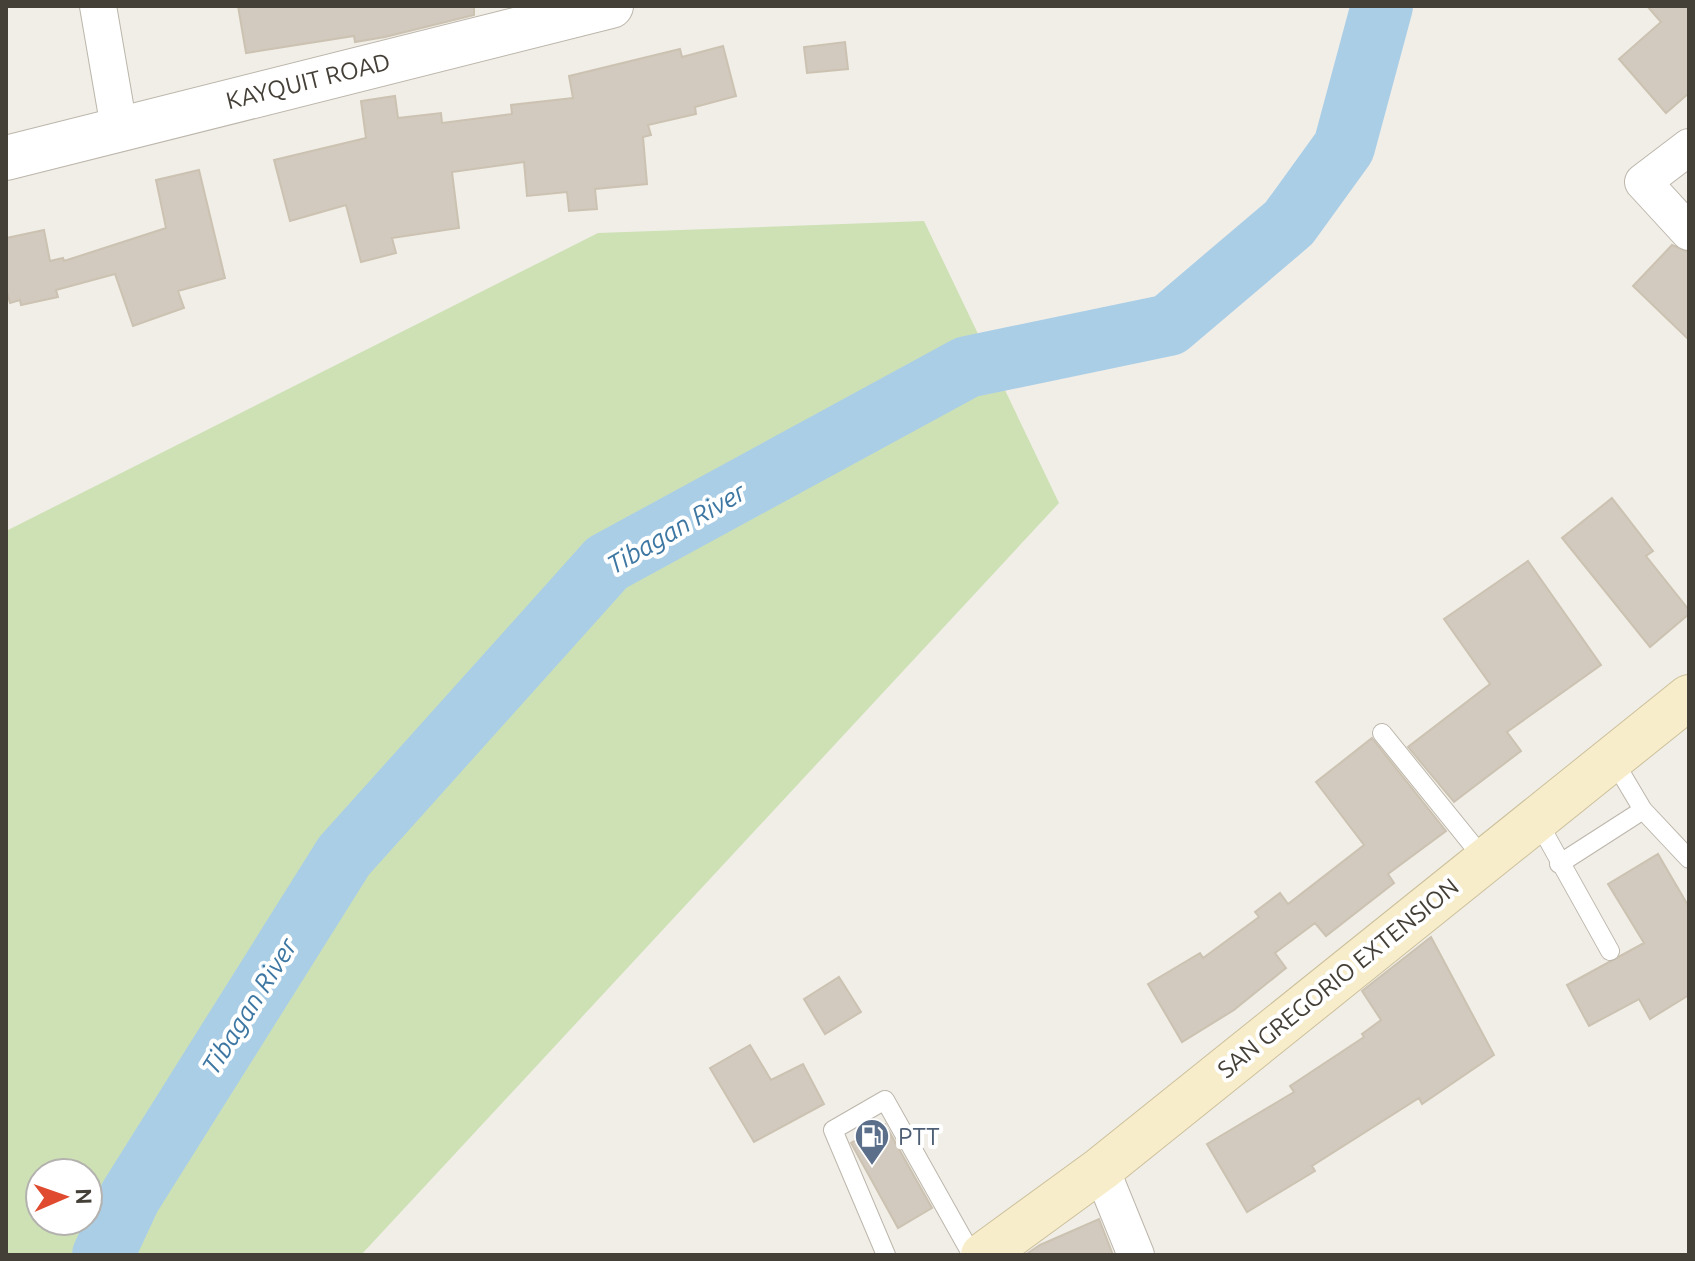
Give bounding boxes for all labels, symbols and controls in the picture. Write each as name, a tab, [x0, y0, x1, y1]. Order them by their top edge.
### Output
street label: KAYQUIT ROAD	[223, 48, 393, 114]
water label: Tibagan River	[602, 476, 751, 579]
street label: SAN GREGORIO EXTENSION	[1212, 873, 1464, 1083]
water label: Tibagan River	[196, 932, 303, 1079]
fuel station icon: PTT	[853, 1117, 891, 1167]
place label: PTT	[898, 1123, 940, 1150]
north arrow	[24, 1157, 104, 1237]
text: N	[72, 1188, 97, 1205]

